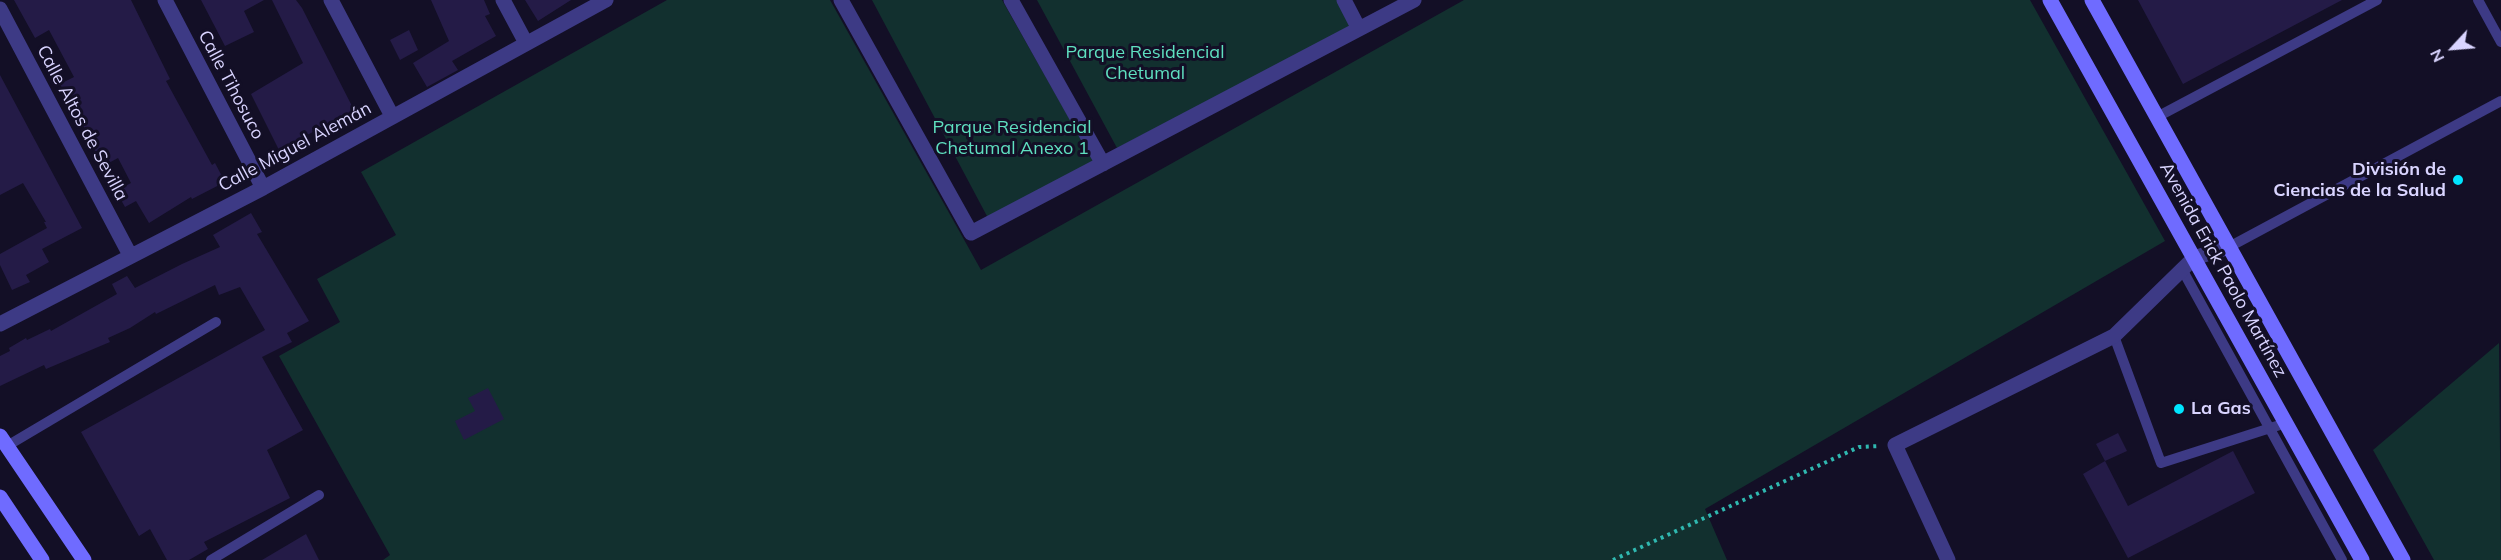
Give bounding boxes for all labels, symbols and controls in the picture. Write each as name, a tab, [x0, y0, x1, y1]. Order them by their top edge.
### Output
north arrow	[2423, 18, 2483, 78]
street label: Calle Tihosuco	[193, 27, 269, 143]
street label: Calle Altos de Sevilla	[32, 42, 132, 204]
park label: Parque Residencial Chetumal	[1066, 42, 1224, 84]
text: N	[2425, 46, 2448, 66]
street label: Calle Miguel Alemán	[215, 98, 375, 196]
park label: Parque Residencial Chetumal Anexo 1	[933, 117, 1091, 160]
street label: Avenida Erick Paolo Martínez	[2155, 159, 2291, 381]
place label: División de Ciencias de la Salud	[2273, 159, 2446, 201]
marker: División de Ciencias de la Salud	[2451, 173, 2465, 187]
place label: La Gas	[2191, 398, 2251, 420]
marker: La Gas	[2172, 402, 2186, 416]

